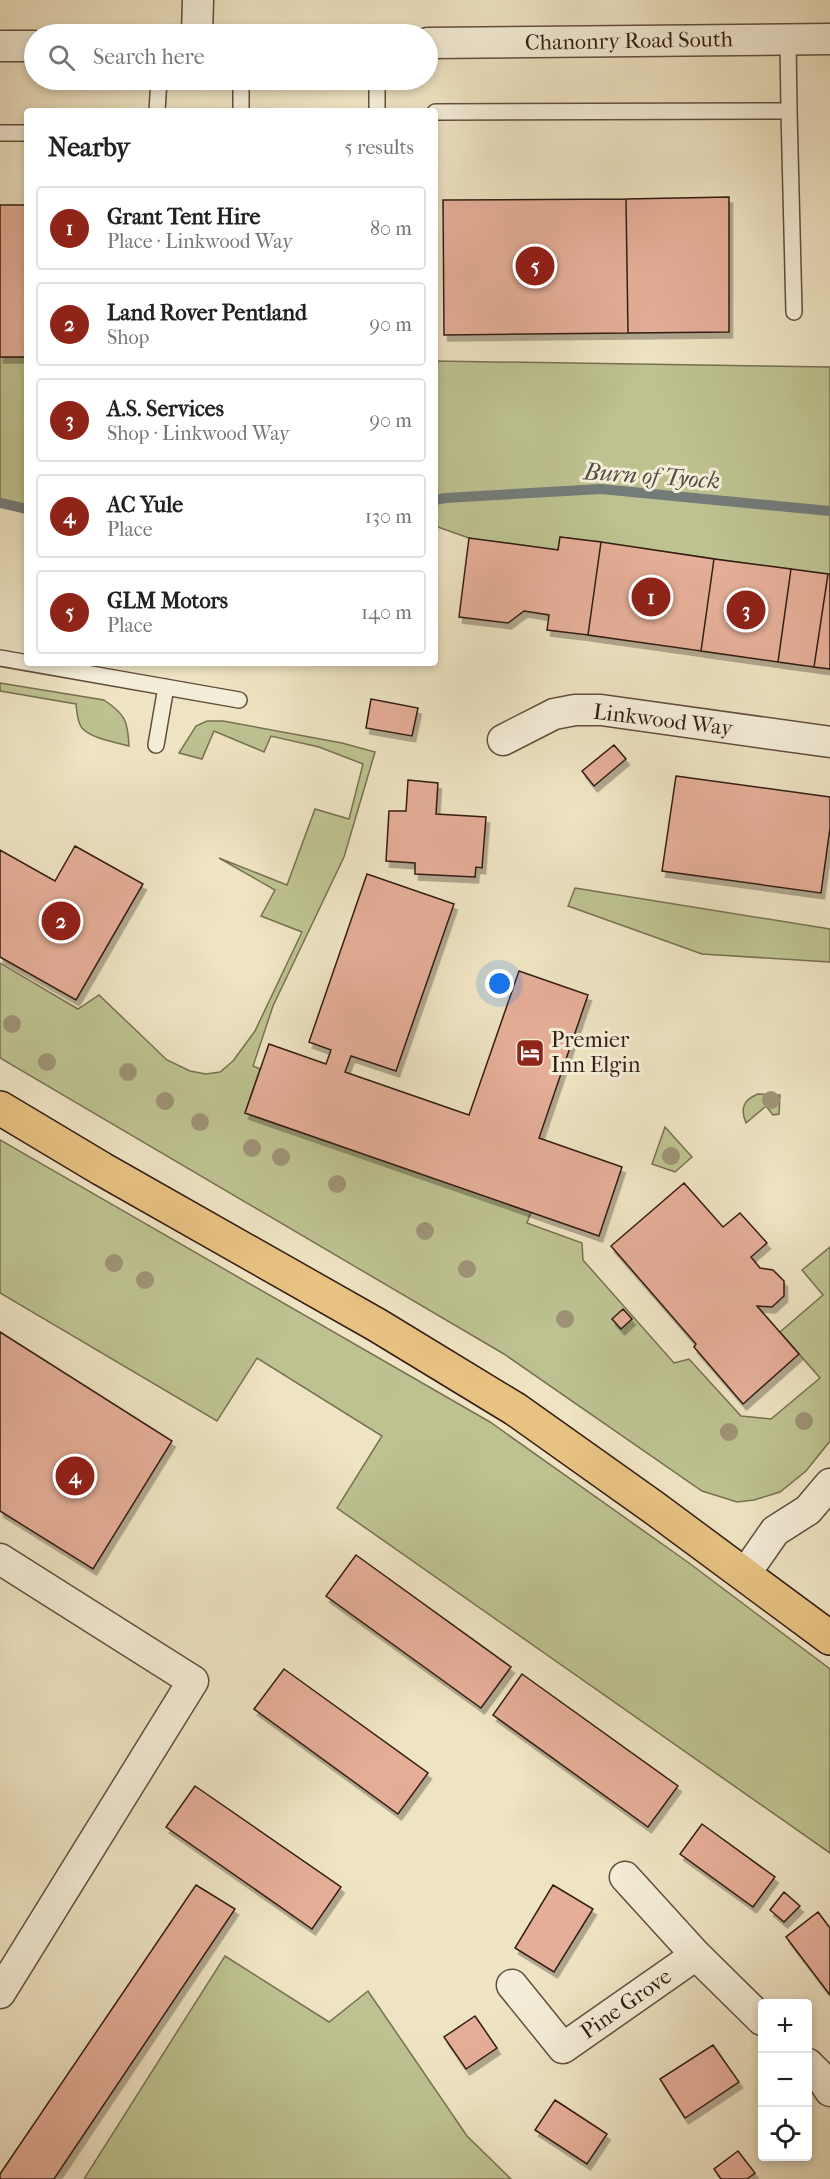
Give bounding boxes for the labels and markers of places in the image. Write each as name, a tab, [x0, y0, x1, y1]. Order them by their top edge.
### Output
pin: 5	[516, 244, 554, 288]
pin: 1	[632, 574, 670, 620]
pin: 3	[726, 588, 766, 632]
pin: 2	[42, 898, 80, 944]
place label: Premier Inn Elgin	[551, 1027, 641, 1078]
hotel icon: Premier Inn Elgin	[514, 1037, 546, 1069]
pin: 4	[56, 1454, 94, 1498]

